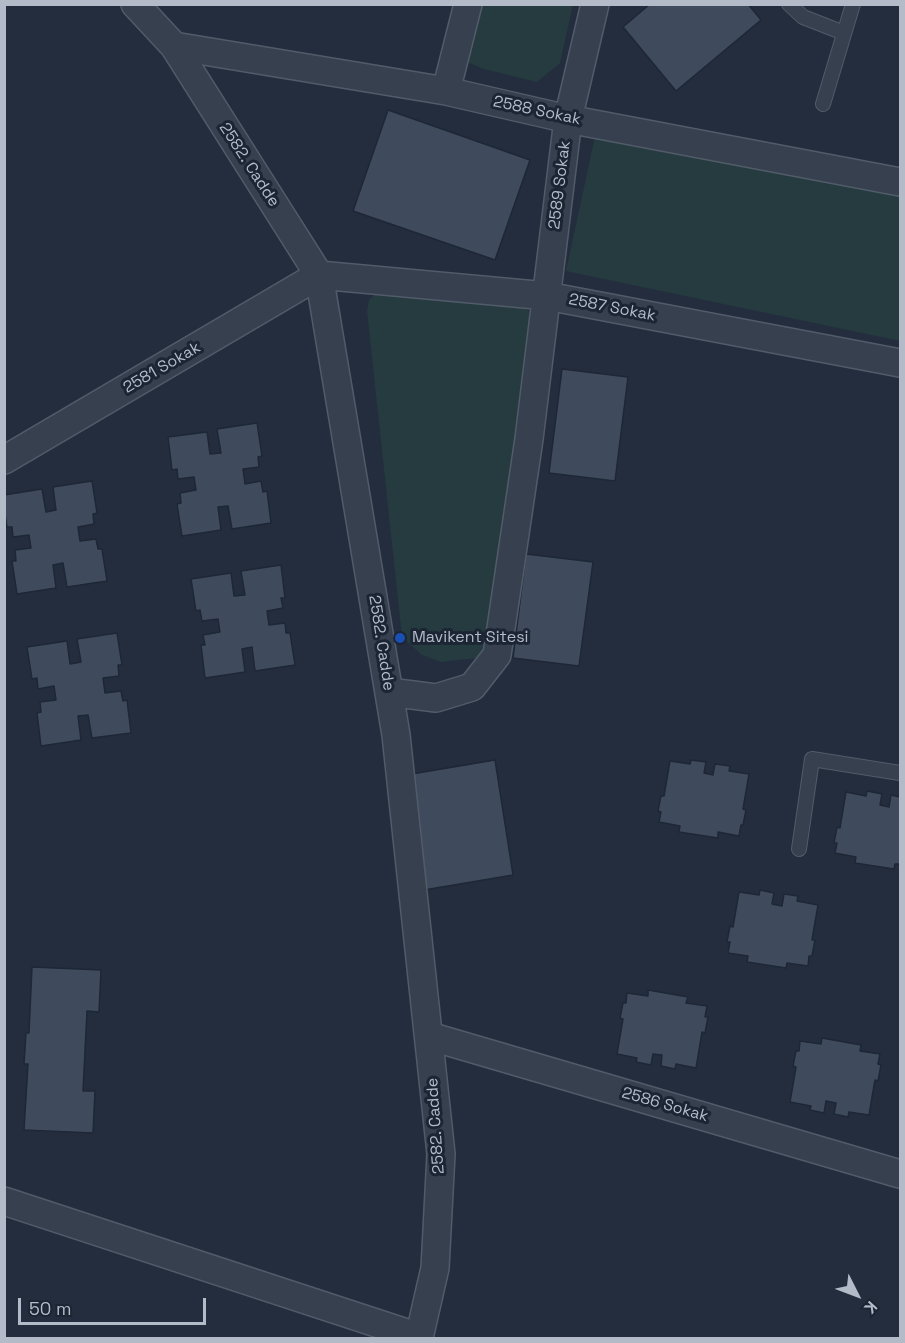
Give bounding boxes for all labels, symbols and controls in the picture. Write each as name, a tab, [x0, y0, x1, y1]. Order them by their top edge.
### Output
street label: 2588 Sokak	[491, 92, 583, 130]
street label: 2582. Cadde	[215, 119, 283, 211]
street label: 2589 Sokak	[545, 140, 575, 230]
street label: 2587 Sokak	[567, 290, 657, 326]
street label: 2581 Sokak	[120, 338, 204, 398]
street label: 2582. Cadde	[364, 594, 398, 692]
place label: Mavikent Sitesi	[412, 628, 528, 648]
marker: Mavikent Sitesi	[393, 631, 407, 645]
street label: 2582. Cadde	[423, 1077, 449, 1175]
street label: 2586 Sokak	[620, 1084, 710, 1126]
north arrow	[827, 1265, 887, 1325]
scale bar	[21, 1286, 208, 1324]
text: 50 m	[29, 1297, 71, 1320]
text: K	[860, 1297, 882, 1318]

